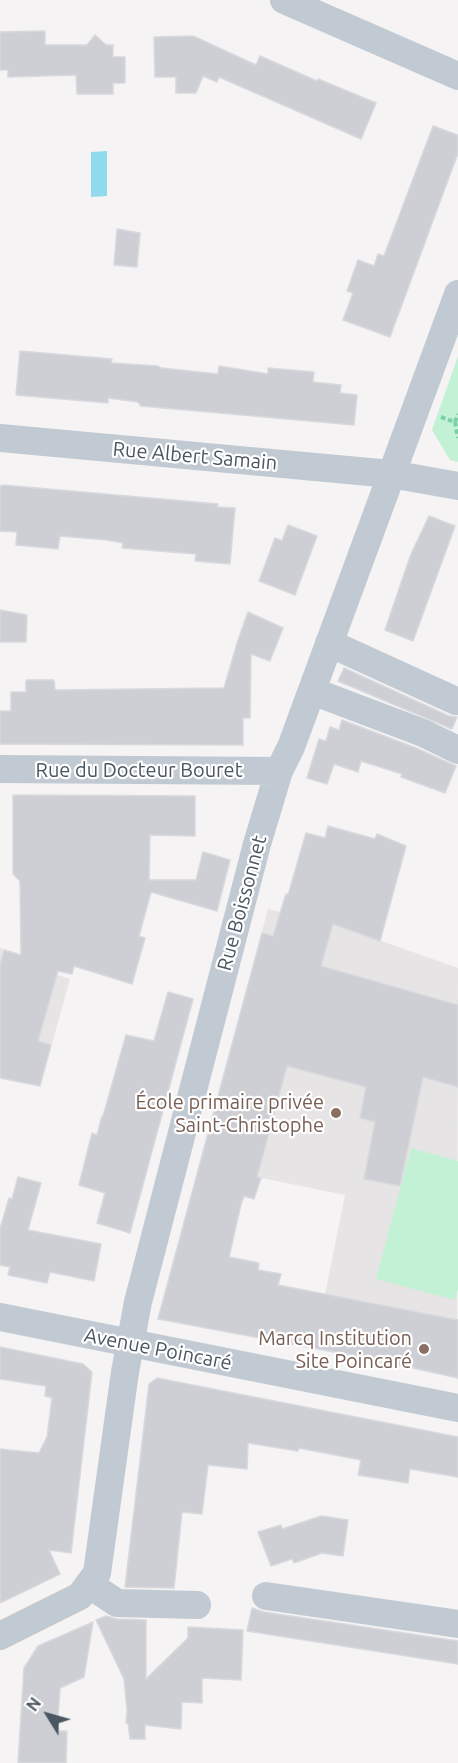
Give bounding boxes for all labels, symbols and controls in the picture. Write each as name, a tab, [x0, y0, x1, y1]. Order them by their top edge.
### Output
street label: Rue Albert Samain	[112, 437, 278, 475]
street label: Rue du Docteur Bouret	[35, 758, 243, 782]
street label: Rue Boissonnet	[212, 832, 272, 974]
place label: École primaire privée Saint-Christophe	[135, 1090, 324, 1137]
marker: École primaire privée Saint-Christophe	[329, 1106, 343, 1120]
street label: Avenue Poincaré	[82, 1323, 234, 1375]
place label: Marcq Institution Site Poincaré	[258, 1326, 412, 1373]
marker: Marcq Institution Site Poincaré	[417, 1342, 431, 1356]
north arrow	[18, 1685, 78, 1745]
text: N	[23, 1694, 44, 1714]

